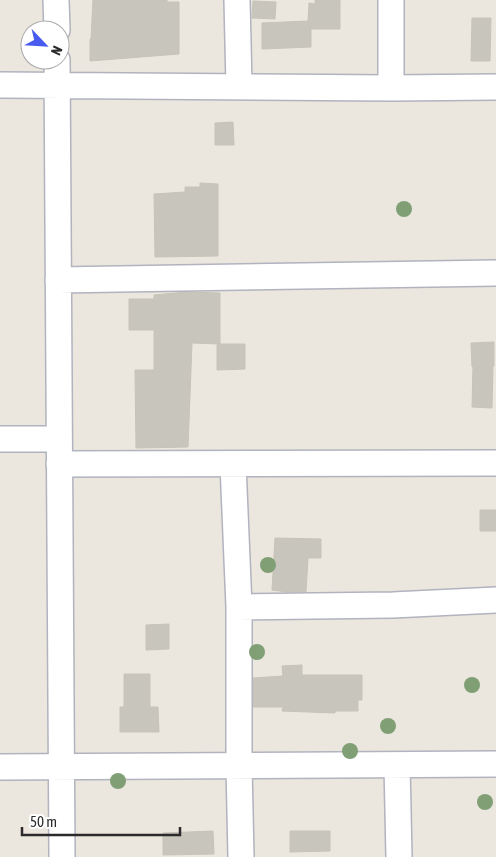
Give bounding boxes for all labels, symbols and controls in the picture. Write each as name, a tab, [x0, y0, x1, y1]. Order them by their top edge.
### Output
north arrow	[20, 20, 70, 70]
text: N	[48, 43, 66, 58]
scale bar	[22, 804, 180, 836]
text: 50 m	[30, 813, 57, 830]

